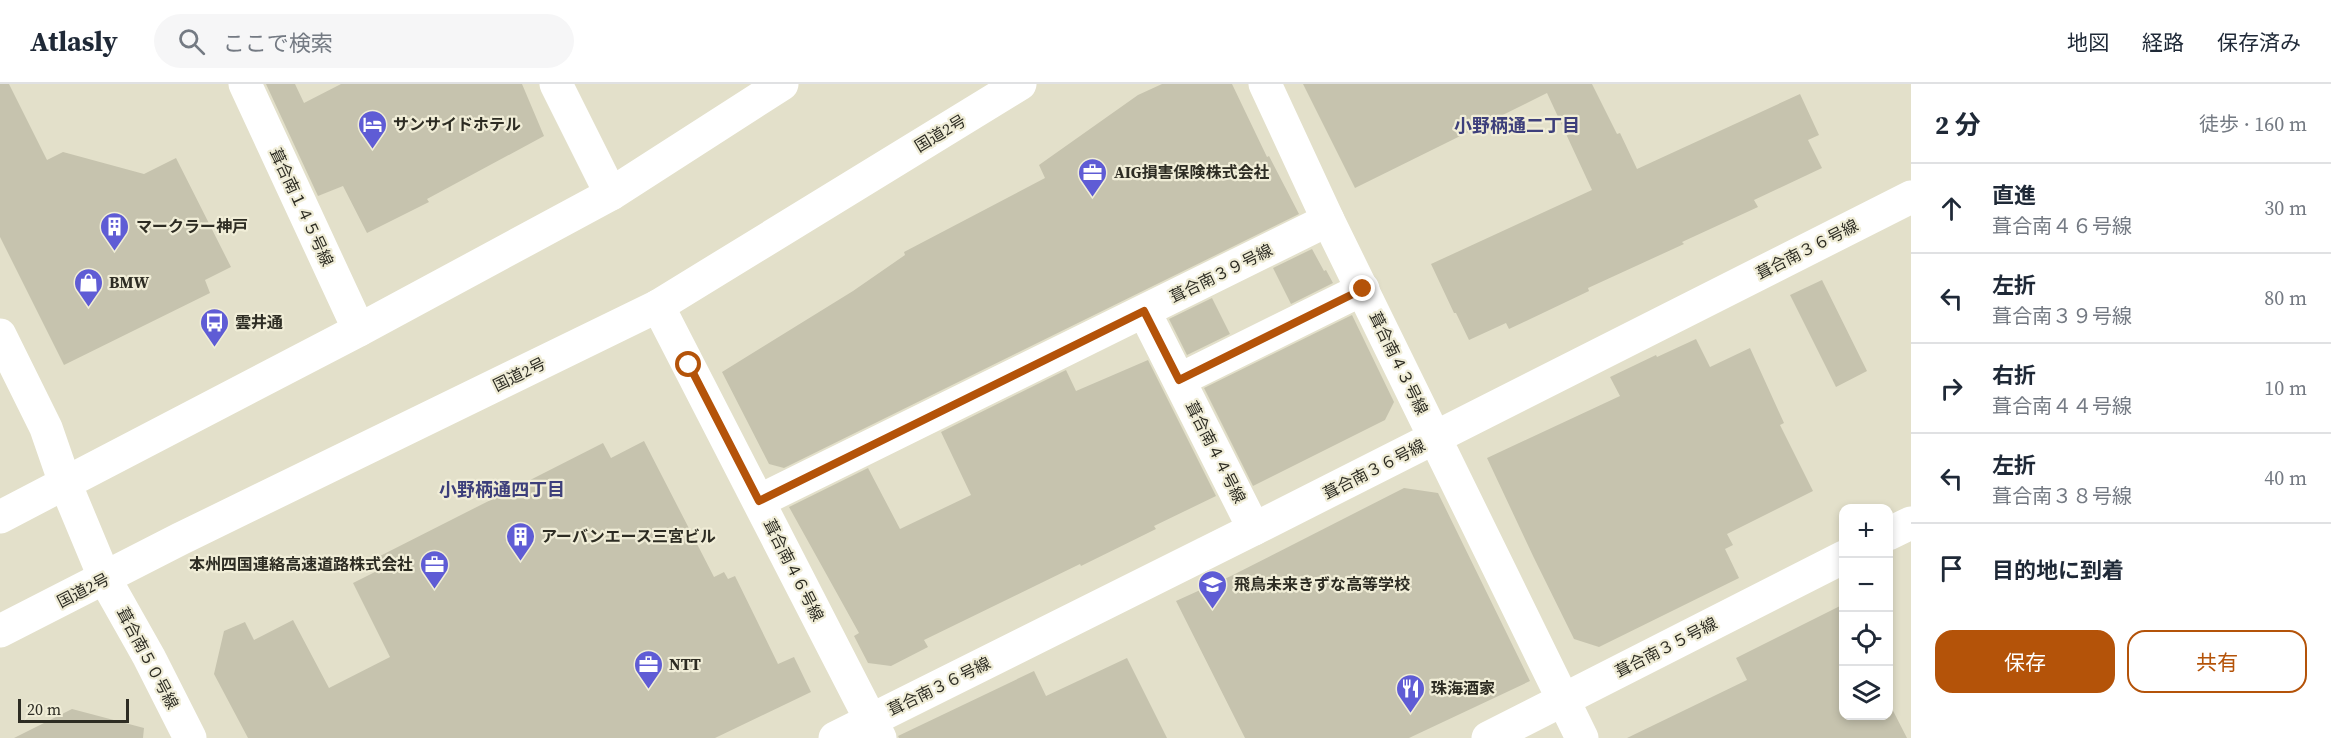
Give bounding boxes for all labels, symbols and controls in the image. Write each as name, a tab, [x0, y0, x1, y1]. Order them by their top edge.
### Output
search box	[154, 14, 574, 68]
text: Atlasly	[30, 22, 118, 60]
icon: search	[175, 25, 208, 58]
text: ここで検索	[223, 28, 333, 58]
text: 地図	[2067, 28, 2109, 57]
text: 経路	[2142, 28, 2184, 57]
text: 保存済み	[2217, 28, 2301, 57]
text: 2 分	[1935, 107, 1981, 143]
hotel icon: サンサイドホテル	[356, 108, 388, 150]
street label: 国道2号	[910, 109, 970, 157]
text: 徒歩 · 160 m	[2199, 110, 2307, 138]
place label: サンサイドホテル	[393, 113, 521, 135]
district label: 小野柄通二丁目	[1454, 113, 1580, 138]
street label: 葺合南１４５号線	[265, 144, 339, 270]
office icon: AIG損害保険株式会社	[1077, 156, 1109, 198]
place label: AIG損害保険株式会社	[1114, 161, 1270, 183]
text: 直進	[1992, 180, 2036, 210]
icon: ahead	[1935, 192, 1968, 225]
text: 30 m	[2264, 194, 2307, 222]
building icon: マークラー神戸	[99, 210, 131, 252]
text: 葺合南４６号線	[1992, 212, 2132, 240]
street label: 葺合南３６号線	[1752, 214, 1862, 284]
place label: マークラー神戸	[136, 215, 248, 237]
street label: 葺合南３９号線	[1166, 239, 1276, 307]
shop icon: BMW	[72, 266, 104, 308]
text: 左折	[1992, 270, 2036, 300]
place label: BMW	[109, 271, 150, 293]
route end	[1349, 275, 1375, 301]
icon: left	[1935, 282, 1968, 315]
text: 80 m	[2264, 284, 2307, 312]
text: 葺合南３９号線	[1992, 302, 2132, 330]
bus stop icon: 雲井通	[198, 306, 230, 348]
street label: 葺合南４３号線	[1365, 308, 1433, 418]
place label: 雲井通	[235, 311, 283, 333]
route start	[675, 351, 701, 377]
street label: 国道2号	[489, 352, 549, 396]
text: 右折	[1992, 360, 2036, 390]
icon: right	[1935, 372, 1968, 405]
text: 10 m	[2264, 374, 2307, 402]
text: 葺合南４４号線	[1992, 392, 2132, 420]
street label: 葺合南４４号線	[1181, 397, 1251, 507]
street label: 葺合南３６号線	[1319, 434, 1429, 504]
text: 左折	[1992, 450, 2036, 480]
icon: left	[1935, 462, 1968, 495]
text: 40 m	[2264, 464, 2307, 492]
district label: 小野柄通四丁目	[439, 477, 565, 502]
text: 葺合南３８号線	[1992, 482, 2132, 510]
map controls	[1839, 504, 1893, 720]
button: +	[1839, 504, 1893, 558]
street label: 葺合南４６号線	[759, 515, 829, 625]
building icon: アーバンエース三宮ビル	[504, 520, 536, 562]
place label: アーバンエース三宮ビル	[541, 525, 716, 547]
office icon: 本州四国連絡高速道路株式会社	[418, 548, 450, 590]
icon: arrive	[1935, 552, 1968, 585]
place label: 本州四国連絡高速道路株式会社	[189, 553, 413, 575]
text: 目的地に到着	[1992, 555, 2124, 585]
button: −	[1839, 558, 1893, 612]
street label: 国道2号	[53, 567, 113, 613]
school or university icon: 飛鳥未来きずな高等学校	[1197, 568, 1229, 610]
place label: 飛鳥未来きずな高等学校	[1234, 573, 1410, 595]
street label: 葺合南５０号線	[112, 603, 184, 713]
street label: 葺合南３５号線	[1611, 612, 1721, 682]
button: locate	[1839, 612, 1893, 666]
button: 保存	[1935, 630, 2115, 693]
button: 共有	[2127, 630, 2307, 693]
office icon: NTT	[632, 648, 664, 690]
street label: 葺合南３６号線	[884, 652, 994, 720]
place label: NTT	[669, 653, 701, 675]
button: layers	[1839, 666, 1893, 720]
restaurant icon: 珠海酒家	[1394, 672, 1426, 714]
place label: 珠海酒家	[1431, 677, 1495, 699]
scale bar	[18, 696, 129, 724]
text: 20 m	[27, 698, 61, 720]

